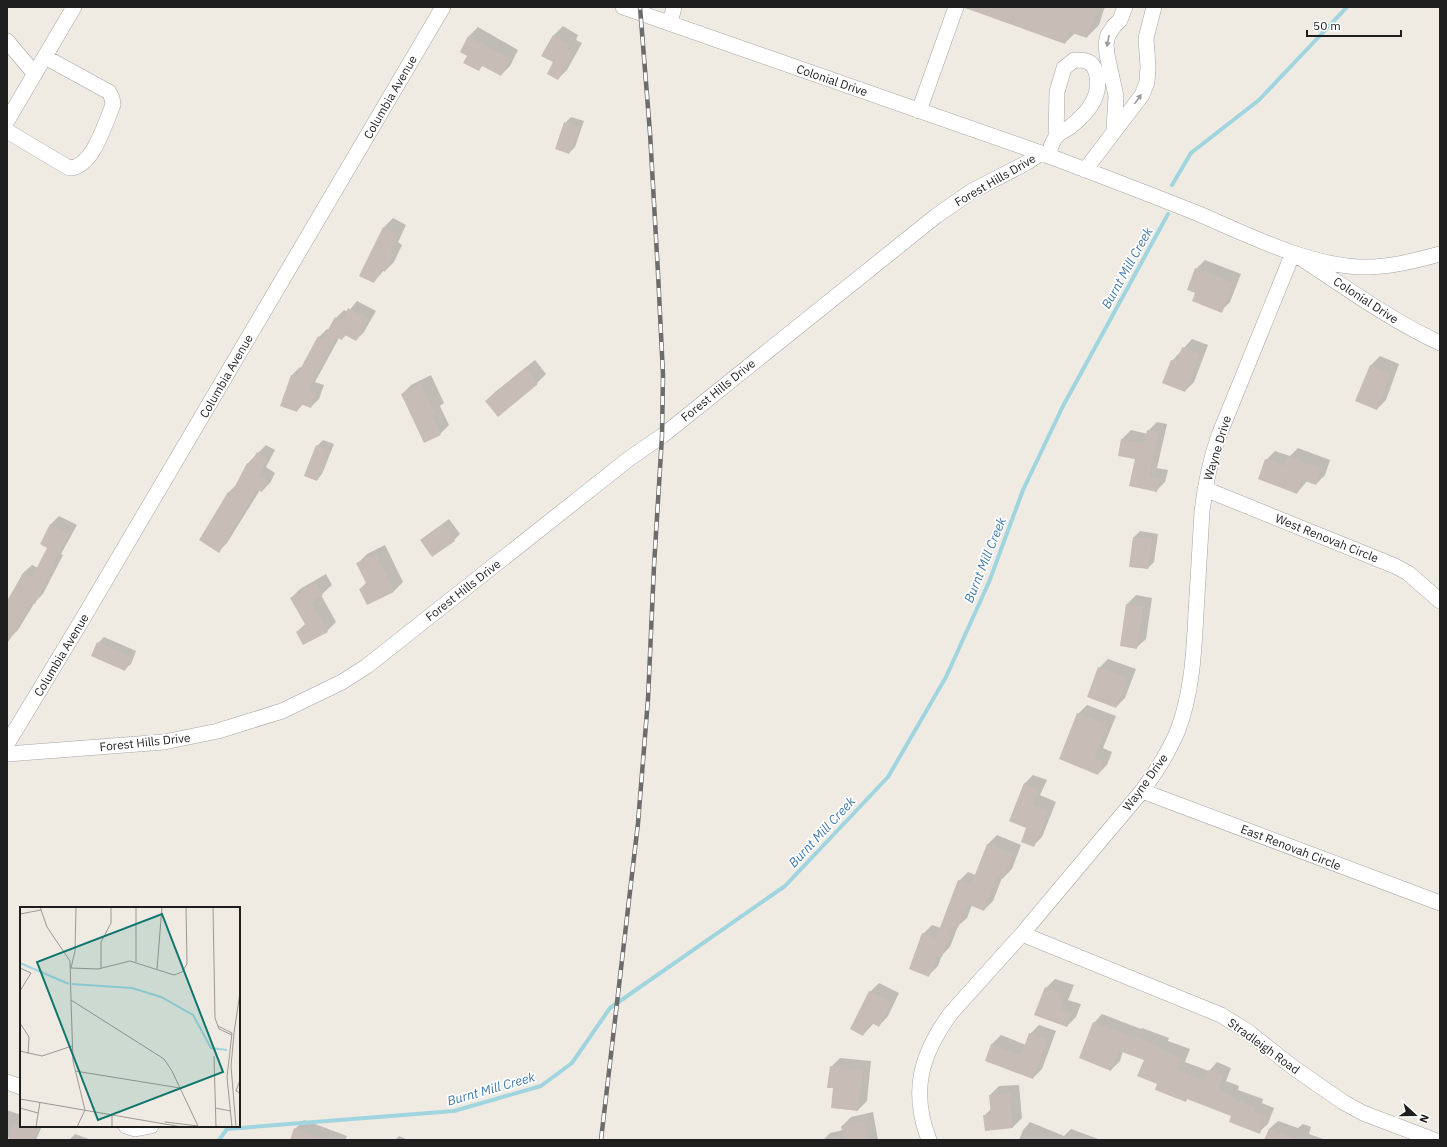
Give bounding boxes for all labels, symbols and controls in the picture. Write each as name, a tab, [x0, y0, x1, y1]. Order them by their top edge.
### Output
scale bar	[1307, 12, 1401, 38]
text: 50 m	[1313, 18, 1341, 33]
one-way arrow	[1104, 35, 1110, 47]
street label: Columbia Avenue	[360, 52, 420, 141]
street label: Colonial Drive	[794, 61, 870, 99]
one-way arrow	[1134, 94, 1142, 105]
street label: Forest Hills Drive	[952, 150, 1039, 209]
water label: Burnt Mill Creek	[1098, 224, 1157, 312]
street label: Colonial Drive	[1331, 273, 1402, 327]
street label: Columbia Avenue	[196, 331, 256, 420]
street label: Forest Hills Drive	[678, 355, 759, 425]
street label: Wayne Drive	[1200, 413, 1234, 482]
street label: West Renovah Circle	[1273, 510, 1381, 566]
water label: Burnt Mill Creek	[960, 515, 1010, 605]
street label: Forest Hills Drive	[422, 556, 504, 624]
street label: Columbia Avenue	[30, 611, 92, 699]
street label: Forest Hills Drive	[99, 730, 192, 754]
street label: Wayne Drive	[1119, 750, 1171, 814]
water label: Burnt Mill Creek	[785, 793, 859, 871]
street label: East Renovah Circle	[1239, 821, 1344, 873]
inset map	[20, 907, 240, 1127]
street label: Stradleigh Road	[1225, 1015, 1303, 1077]
water label: Burnt Mill Creek	[445, 1068, 537, 1110]
north arrow	[1395, 1095, 1435, 1135]
text: N	[1416, 1112, 1432, 1125]

